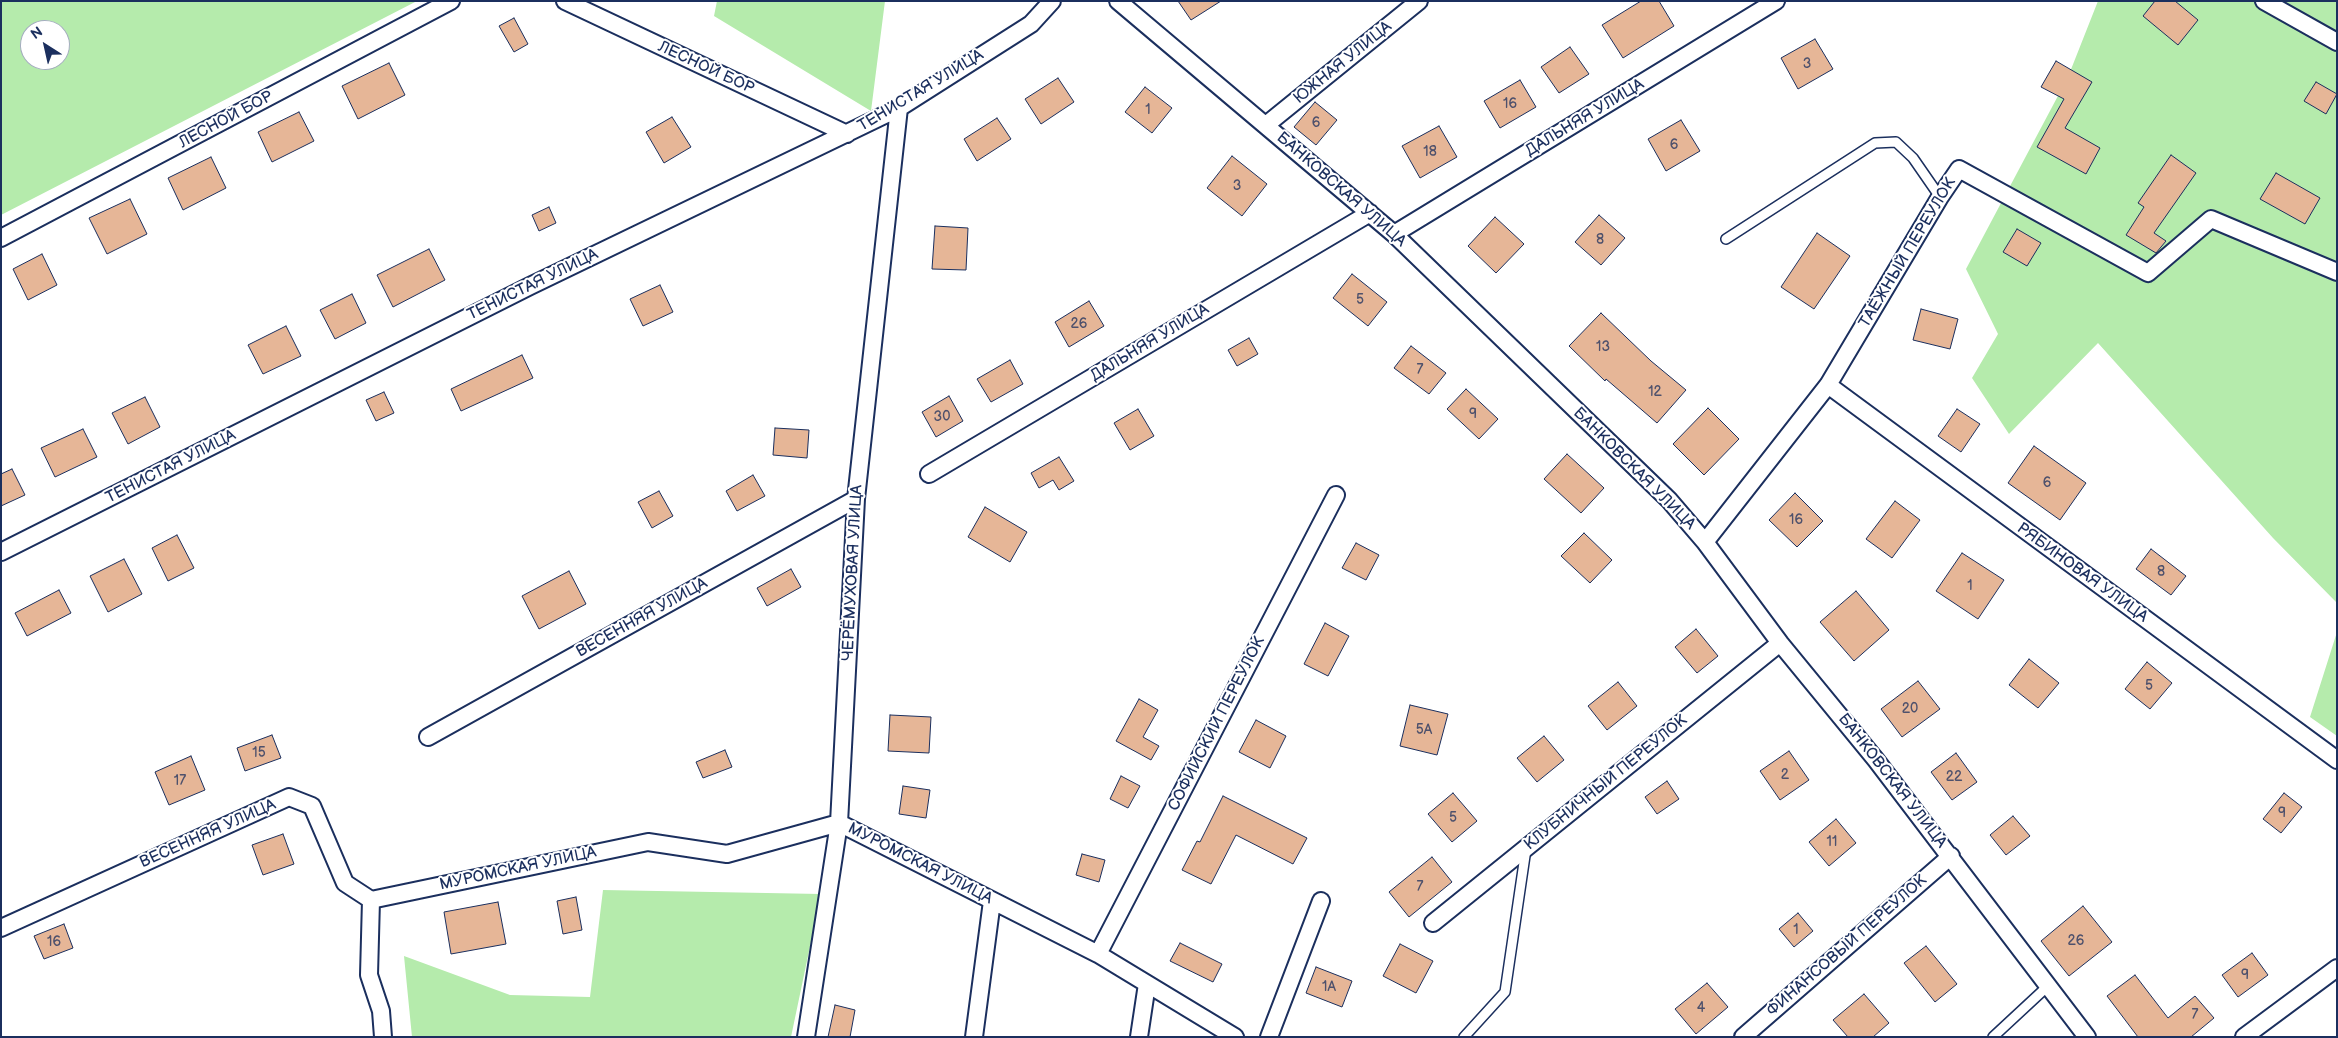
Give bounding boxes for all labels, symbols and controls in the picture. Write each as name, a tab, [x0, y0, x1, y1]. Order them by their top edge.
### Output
street label: ЮЖНАЯ УЛИЦА	[1290, 18, 1396, 108]
north arrow	[20, 20, 70, 70]
text: N	[27, 23, 46, 43]
street label: ЛЕСНОЙ БОР	[655, 37, 757, 99]
street label: ТЕНИСТАЯ УЛИЦА	[855, 46, 987, 136]
house number: 3	[1803, 56, 1811, 72]
street label: ДАЛЬНЯЯ УЛИЦА	[1522, 75, 1648, 161]
street label: ЛЕСНОЙ БОР	[176, 87, 276, 153]
house number: 16	[1503, 96, 1517, 112]
house number: 1	[1145, 102, 1151, 118]
house number: 6	[1312, 115, 1320, 131]
street label: БАНКОВСКАЯ УЛИЦА	[1272, 129, 1410, 251]
house number: 6	[1670, 137, 1678, 153]
house number: 18	[1423, 144, 1437, 160]
street label: ТАЁЖНЫЙ ПЕРЕУЛОК	[1856, 175, 1960, 331]
house number: 3	[1233, 178, 1241, 194]
house number: 8	[1596, 232, 1604, 248]
street label: ТЕНИСТАЯ УЛИЦА	[464, 245, 602, 325]
house number: 5	[1356, 292, 1364, 308]
street label: ДАЛЬНЯЯ УЛИЦА	[1087, 300, 1213, 386]
house number: 26	[1071, 316, 1087, 332]
house number: 13	[1596, 339, 1610, 355]
house number: 7	[1417, 362, 1423, 378]
house number: 12	[1648, 384, 1662, 400]
street label: БАНКОВСКАЯ УЛИЦА	[1569, 404, 1699, 534]
house number: 9	[1469, 406, 1477, 422]
house number: 30	[934, 409, 950, 425]
street label: ТЕНИСТАЯ УЛИЦА	[103, 426, 239, 508]
house number: 6	[2043, 475, 2051, 491]
street label: ЧЕРЁМУХОВАЯ УЛИЦА	[839, 484, 867, 662]
house number: 16	[1789, 512, 1803, 528]
street label: РЯБИНОВАЯ УЛИЦА	[2013, 519, 2151, 627]
house number: 8	[2157, 564, 2165, 580]
street label: ВЕСЕННЯЯ УЛИЦА	[573, 574, 711, 662]
house number: 1	[1967, 578, 1973, 594]
street label: СОФИЙСКИЙ ПЕРЕУЛОК	[1165, 634, 1269, 814]
house number: 5	[2145, 678, 2153, 694]
house number: 20	[1902, 701, 1918, 717]
street label: БАНКОВСКАЯ УЛИЦА	[1834, 710, 1950, 852]
street label: КЛУБНИЧНЫЙ ПЕРЕУЛОК	[1521, 711, 1691, 855]
house number: 5А	[1416, 722, 1432, 738]
house number: 15	[252, 745, 266, 761]
house number: 2	[1781, 767, 1789, 783]
house number: 22	[1946, 769, 1962, 785]
house number: 17	[174, 773, 186, 789]
street label: ВЕСЕННЯЯ УЛИЦА	[137, 795, 279, 873]
house number: 9	[2278, 805, 2286, 821]
house number: 5	[1449, 810, 1457, 826]
street label: МУРОМСКАЯ УЛИЦА	[845, 819, 995, 909]
house number: 11	[1827, 834, 1837, 850]
street label: МУРОМСКАЯ УЛИЦА	[438, 843, 598, 895]
street label: ФИНАНСОВЫЙ ПЕРЕУЛОК	[1763, 871, 1931, 1021]
house number: 7	[1417, 879, 1423, 895]
house number: 1	[1793, 922, 1799, 938]
house number: 26	[2068, 933, 2084, 949]
house number: 16	[47, 934, 61, 950]
house number: 9	[2241, 967, 2249, 983]
house number: 1А	[1322, 979, 1336, 995]
house number: 4	[1697, 1000, 1705, 1016]
house number: 7	[2192, 1007, 2198, 1023]

